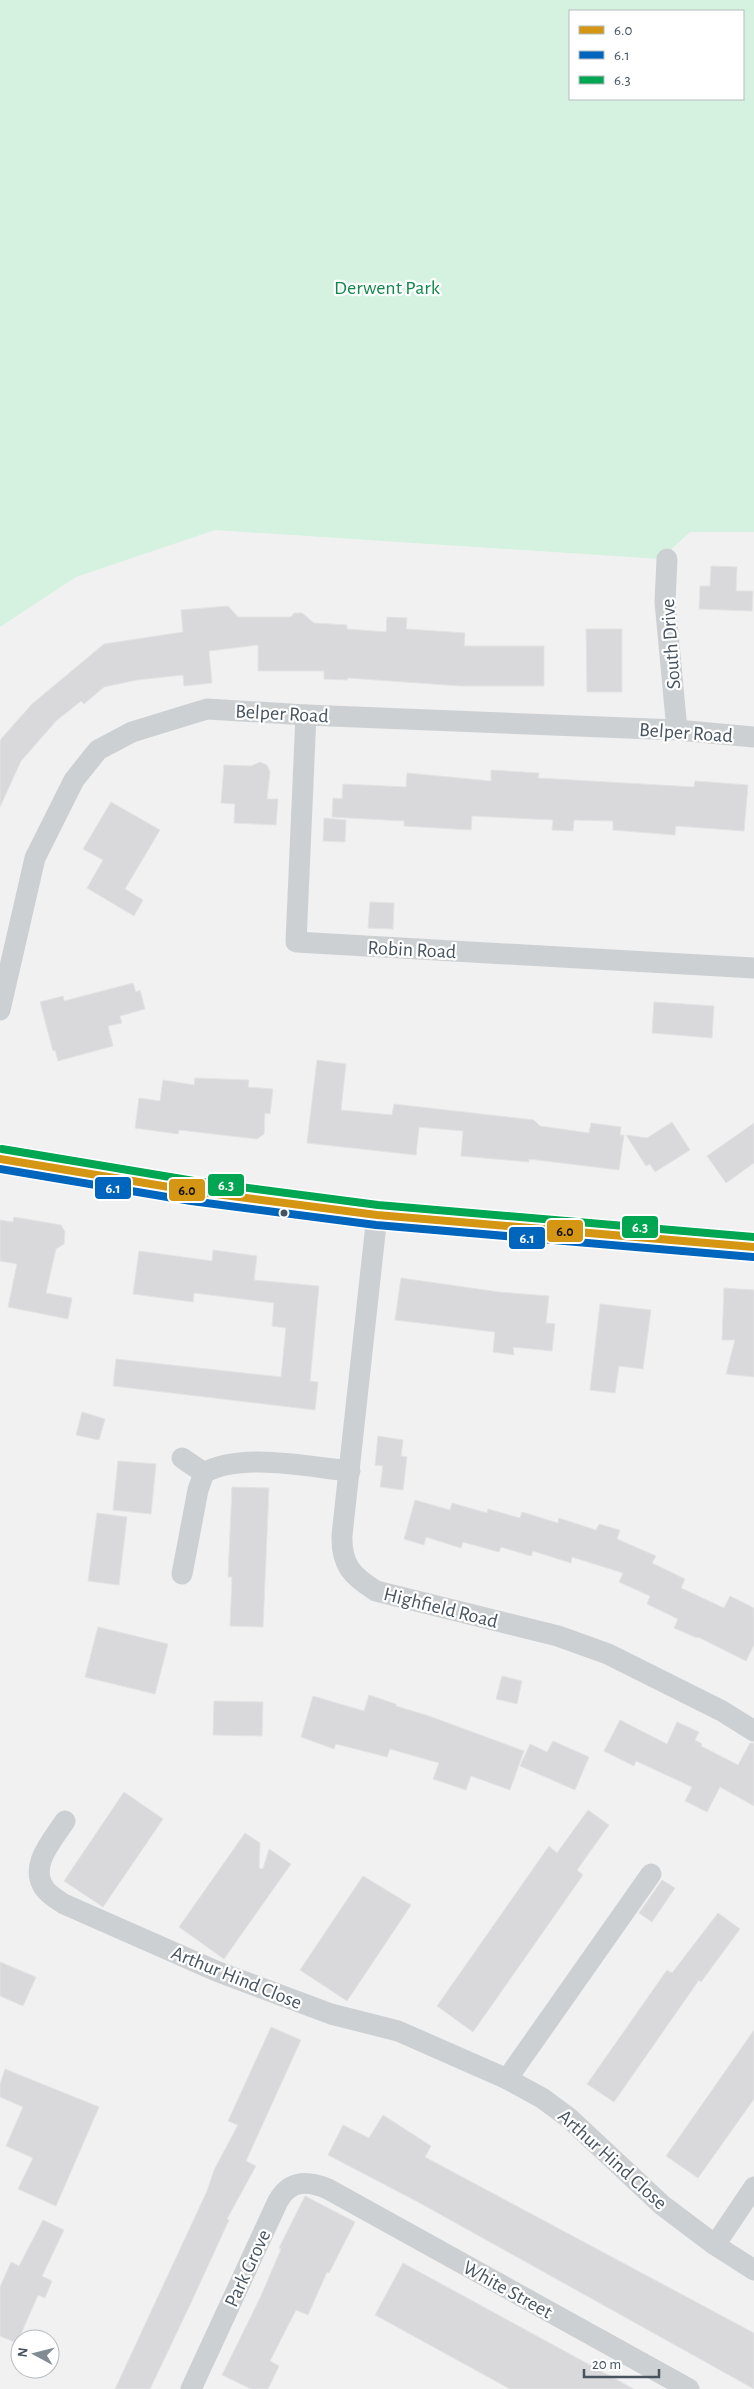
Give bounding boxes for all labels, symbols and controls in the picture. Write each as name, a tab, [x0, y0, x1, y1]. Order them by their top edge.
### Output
legend	[569, 10, 744, 100]
text: 6.0	[614, 23, 632, 38]
text: 6.1	[614, 48, 630, 63]
text: 6.3	[614, 73, 631, 88]
park label: Derwent Park	[334, 278, 440, 298]
street label: South Drive	[658, 598, 684, 690]
street label: Belper Road	[235, 702, 329, 726]
street label: Belper Road	[639, 720, 733, 746]
street label: Robin Road	[367, 938, 457, 962]
line badge: 6.3	[207, 1173, 245, 1197]
line badge: 6.1	[94, 1176, 132, 1200]
line badge: 6.0	[168, 1178, 206, 1202]
text: 6.3	[218, 1179, 234, 1193]
text: 6.1	[105, 1182, 121, 1196]
text: 6.0	[178, 1184, 196, 1198]
unlabelled marker	[279, 1208, 289, 1218]
line badge: 6.3	[621, 1215, 659, 1239]
line badge: 6.0	[546, 1219, 584, 1243]
text: 6.3	[632, 1221, 648, 1235]
text: 6.0	[556, 1225, 574, 1239]
line badge: 6.1	[508, 1226, 546, 1250]
text: 6.1	[519, 1232, 535, 1246]
street label: Highfield Road	[381, 1584, 500, 1632]
street label: Arthur Hind Close	[169, 1943, 305, 2013]
street label: Arthur Hind Close	[554, 2106, 671, 2214]
street label: Park Grove	[221, 2227, 274, 2310]
street label: White Street	[460, 2257, 556, 2323]
north arrow	[10, 2329, 60, 2379]
scale bar	[584, 2346, 659, 2378]
text: N	[16, 2347, 31, 2358]
text: 20 m	[592, 2357, 621, 2372]

